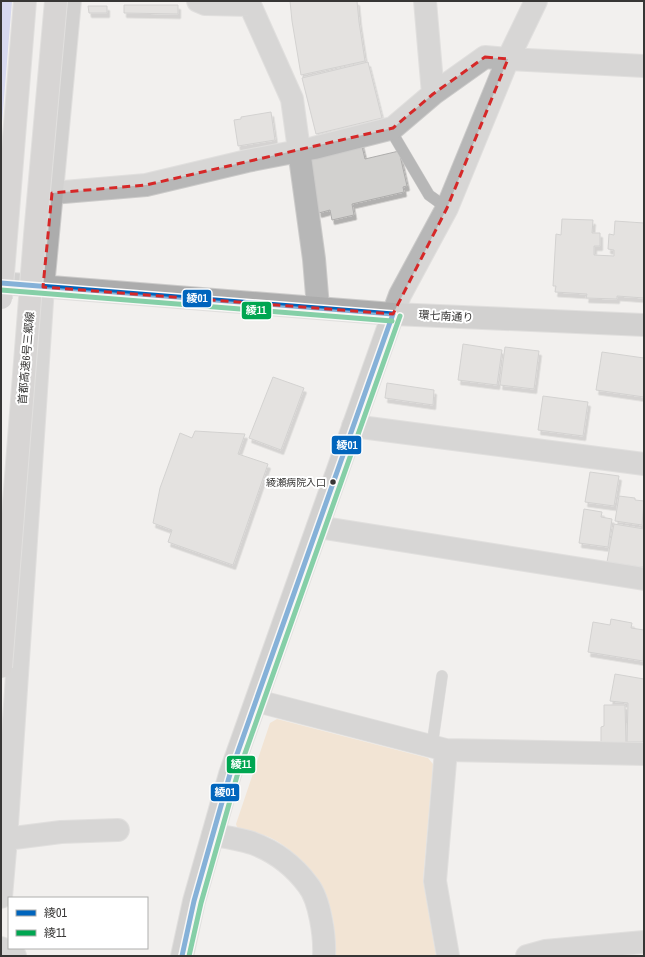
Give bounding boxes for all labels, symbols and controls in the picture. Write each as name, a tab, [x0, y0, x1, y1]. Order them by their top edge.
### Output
line badge: 綾01	[182, 289, 212, 308]
text: 綾01	[186, 291, 208, 305]
line badge: 綾11	[241, 301, 272, 320]
text: 綾11	[246, 303, 266, 317]
street label: 環七南通り	[418, 308, 474, 324]
street label: 首都高速6号三郷線	[15, 311, 37, 405]
line badge: 綾01	[331, 435, 362, 455]
text: 綾01	[336, 438, 358, 452]
place label: 綾瀬病院入口	[266, 476, 326, 489]
marker: 綾瀬病院入口	[328, 477, 338, 487]
line badge: 綾11	[226, 755, 256, 774]
text: 綾11	[231, 757, 251, 771]
line badge: 綾01	[210, 783, 240, 802]
text: 綾01	[214, 785, 236, 799]
legend	[8, 897, 148, 949]
text: 綾01	[44, 905, 67, 921]
text: 綾11	[44, 925, 67, 941]

